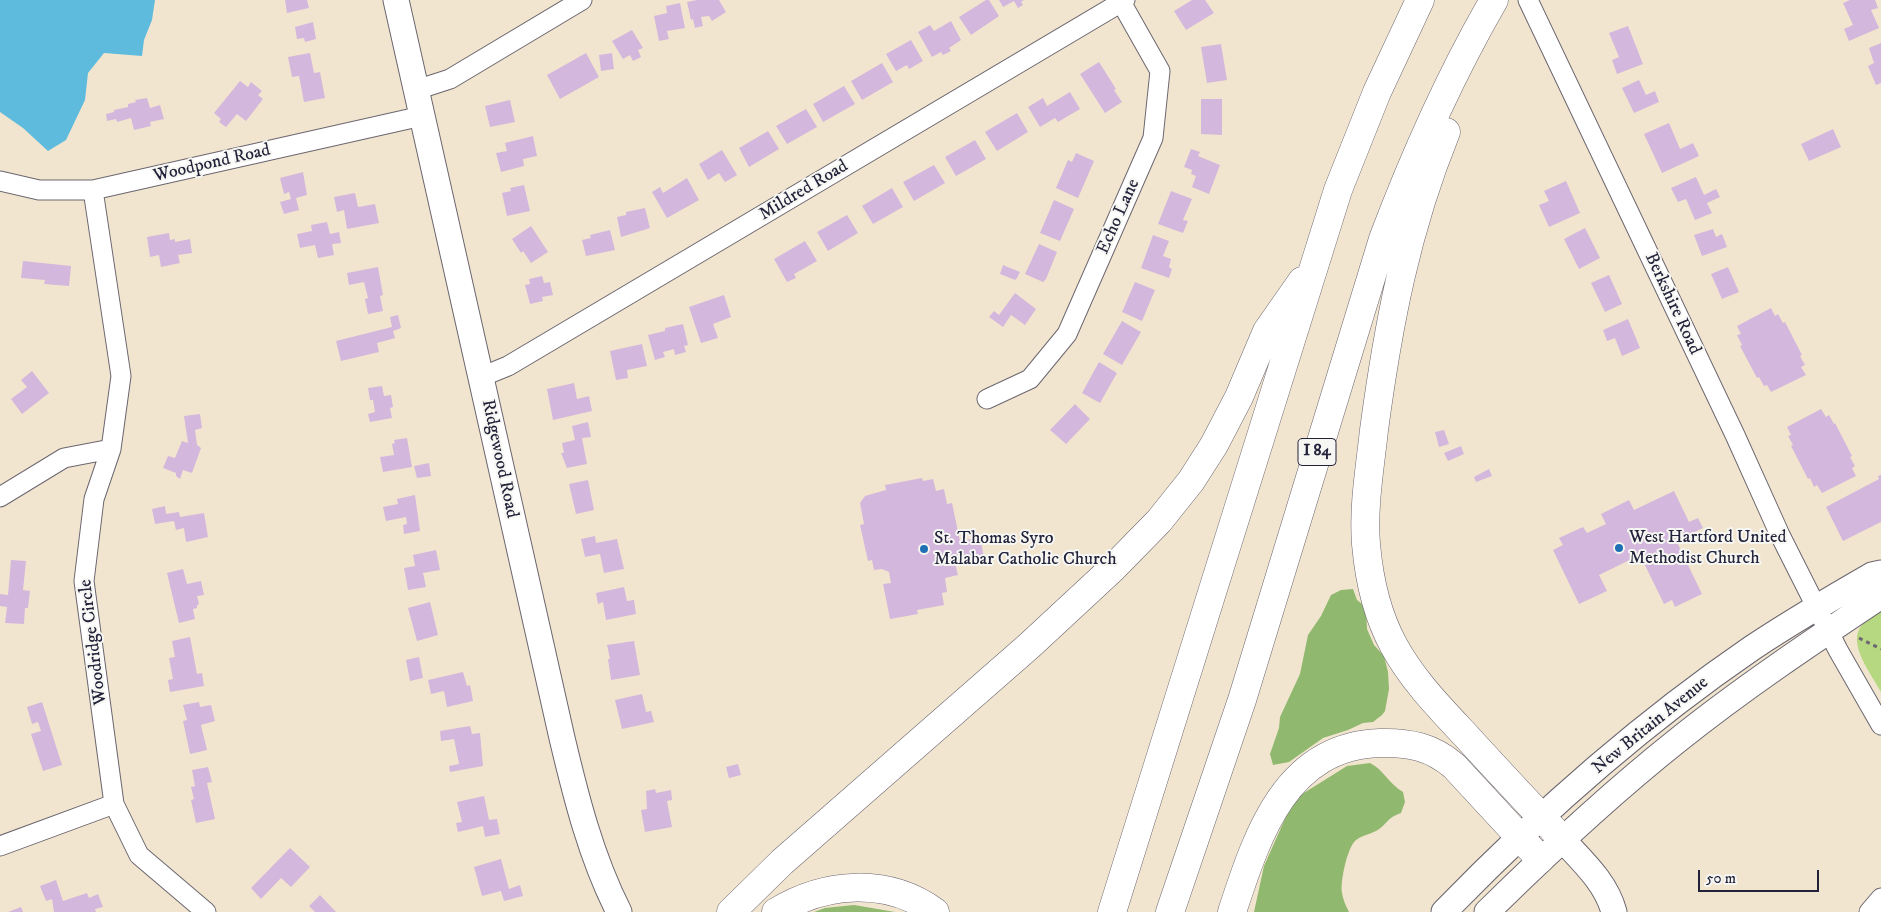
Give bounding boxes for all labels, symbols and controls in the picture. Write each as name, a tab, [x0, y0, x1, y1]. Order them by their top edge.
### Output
street label: Woodpond Road	[151, 140, 273, 188]
street label: Mildred Road	[756, 156, 852, 226]
street label: Echo Lane	[1093, 176, 1145, 258]
street label: Berkshire Road	[1639, 250, 1705, 358]
street label: Ridgewood Road	[476, 398, 522, 520]
road number: I 84	[1298, 438, 1336, 466]
place label: West Hartford United Methodist Church	[1629, 527, 1786, 570]
place label: St. Thomas Syro Malabar Catholic Church	[934, 528, 1117, 570]
marker: West Hartford United Methodist Church	[1613, 542, 1625, 554]
marker: St. Thomas Syro Malabar Catholic Church	[918, 543, 930, 555]
street label: Woodridge Circle	[76, 578, 112, 706]
street label: New Britain Avenue	[1589, 673, 1713, 779]
scale bar	[1701, 860, 1822, 892]
text: 50 m	[1706, 869, 1736, 888]

